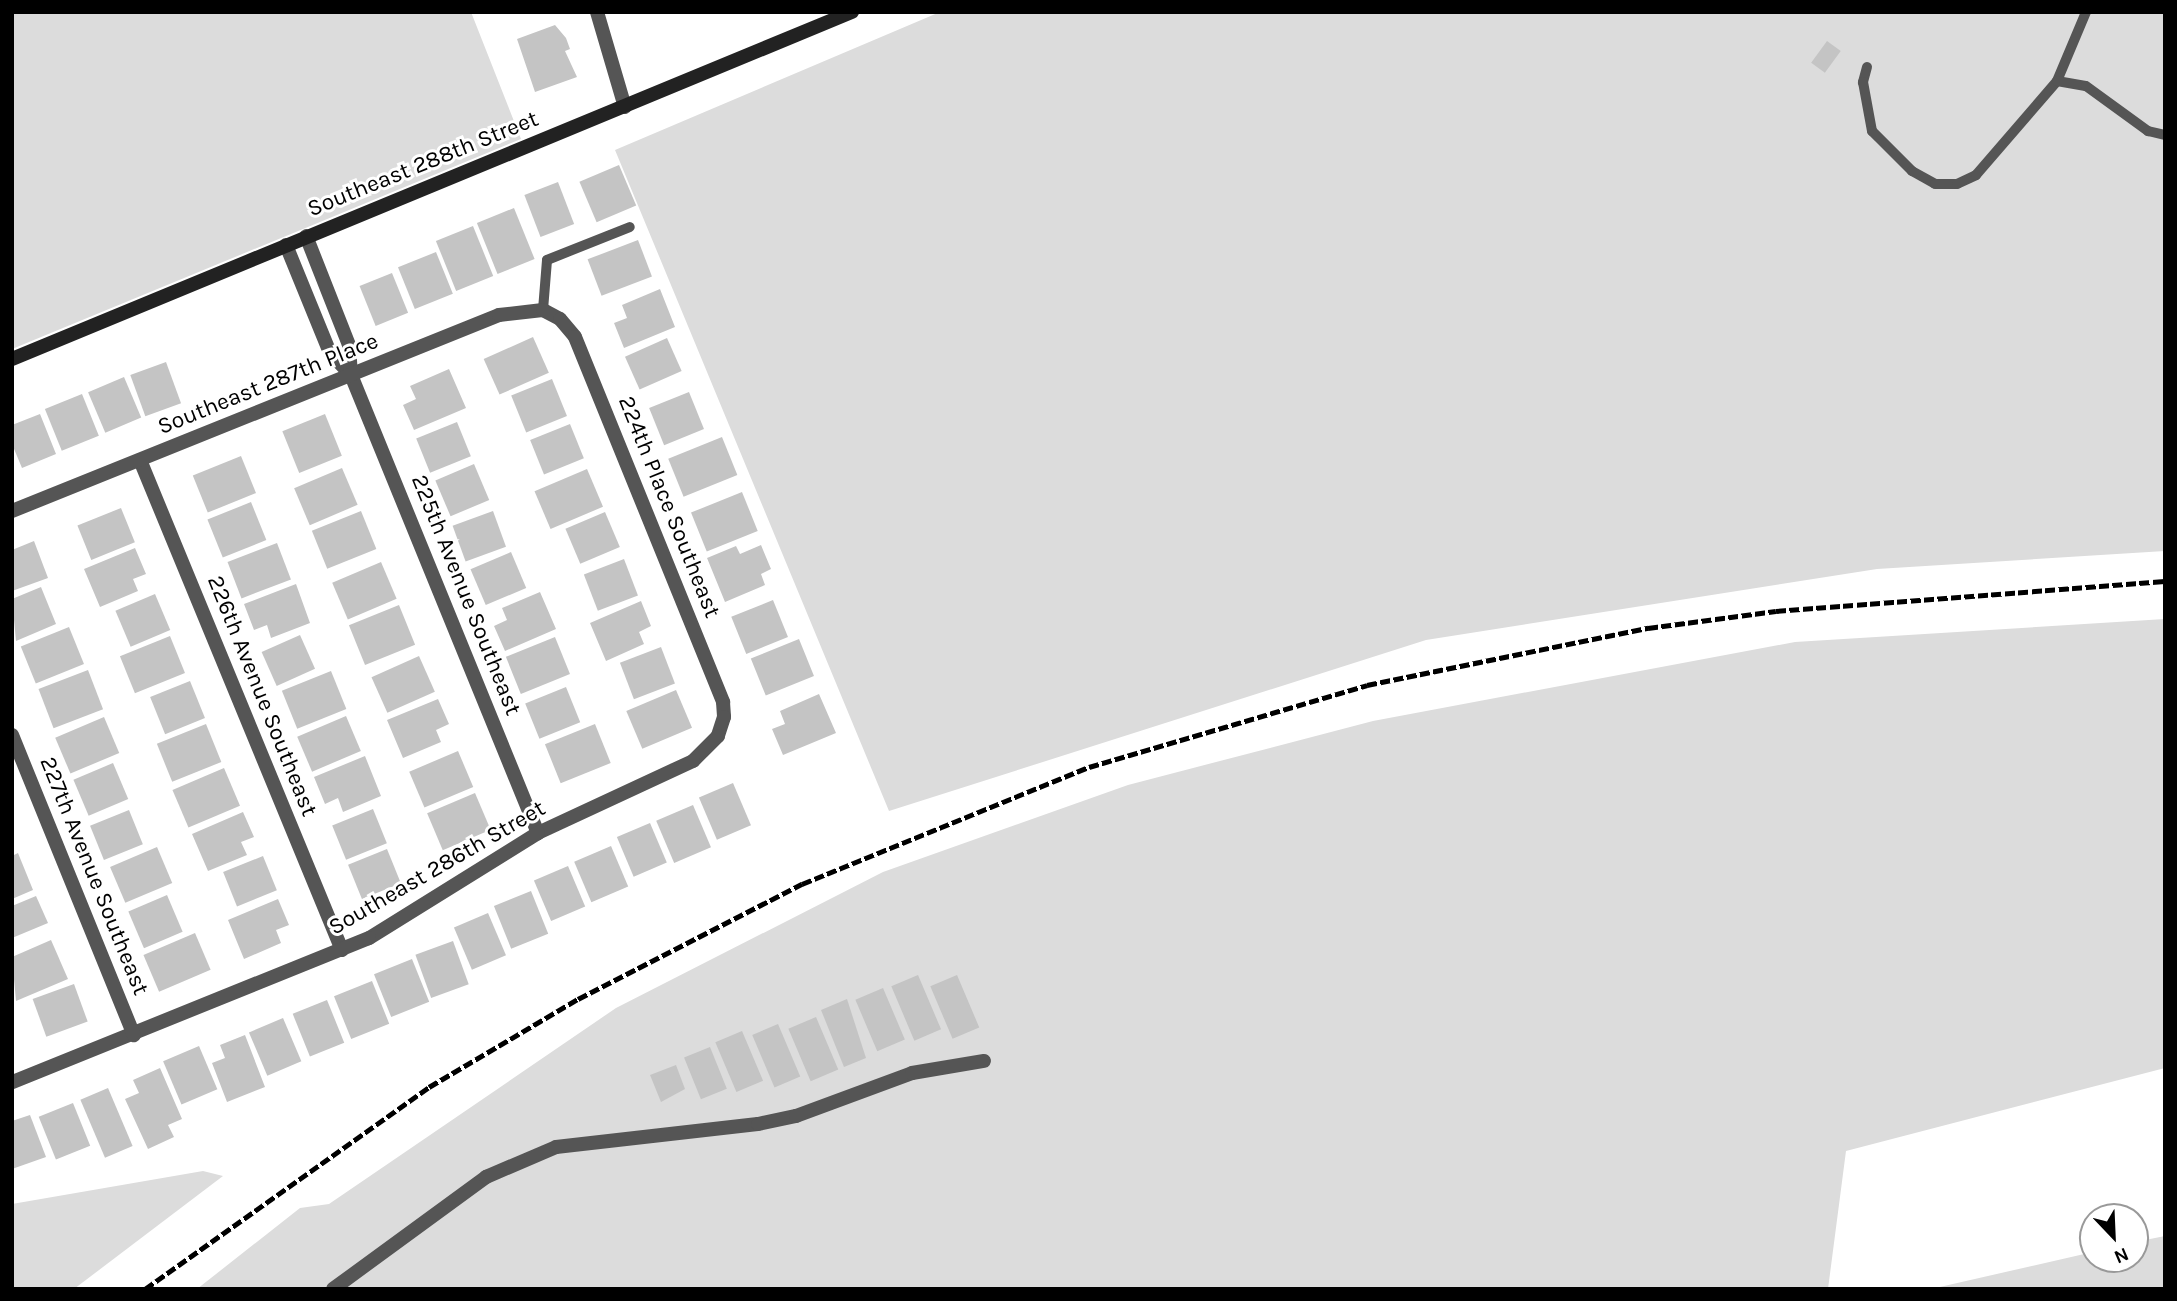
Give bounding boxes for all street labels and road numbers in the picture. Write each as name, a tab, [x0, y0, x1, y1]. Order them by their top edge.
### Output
street label: Southeast 288th Street	[304, 105, 542, 223]
street label: Southeast 287th Place	[154, 327, 382, 441]
street label: 224th Place Southeast	[612, 392, 726, 622]
street label: 225th Avenue Southeast	[405, 471, 527, 719]
street label: 226th Avenue Southeast	[201, 572, 323, 820]
street label: 227th Avenue Southeast	[33, 753, 155, 999]
street label: Southeast 286th Street	[324, 795, 550, 941]

